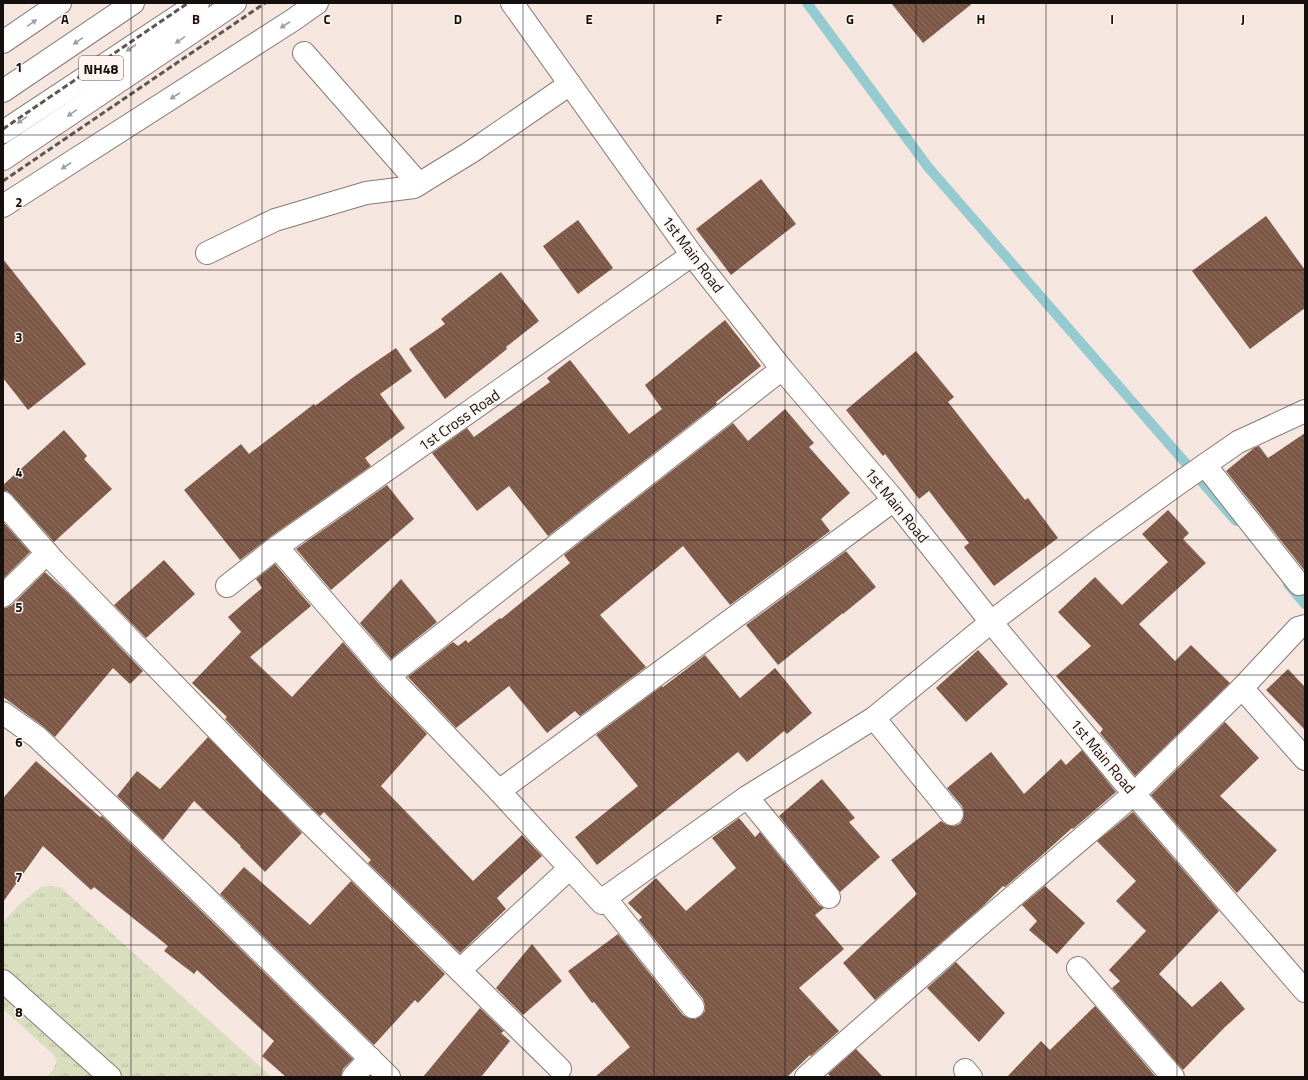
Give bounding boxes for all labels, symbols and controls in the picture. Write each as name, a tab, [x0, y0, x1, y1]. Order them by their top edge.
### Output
text: A	[61, 9, 69, 29]
text: B	[192, 9, 200, 29]
text: C	[323, 9, 331, 29]
text: D	[454, 9, 462, 29]
text: E	[585, 9, 593, 29]
text: F	[716, 9, 723, 29]
text: G	[846, 9, 854, 29]
text: H	[977, 9, 985, 29]
text: I	[1110, 9, 1114, 29]
text: J	[1241, 9, 1245, 29]
one-way arrow	[26, 19, 38, 26]
one-way arrow	[280, 21, 290, 29]
one-way arrow	[174, 36, 185, 44]
one-way arrow	[72, 37, 83, 44]
one-way arrow	[125, 44, 136, 52]
road number: NH48	[79, 56, 123, 80]
text: 1	[15, 57, 23, 77]
one-way arrow	[169, 92, 181, 99]
one-way arrow	[67, 109, 77, 117]
one-way arrow	[16, 116, 28, 123]
one-way arrow	[61, 162, 71, 170]
text: 2	[15, 192, 23, 212]
street label: 1st Main Road	[656, 211, 730, 297]
text: 3	[15, 327, 23, 347]
street label: 1st Cross Road	[414, 383, 504, 457]
text: 4	[15, 462, 23, 482]
street label: 1st Main Road	[859, 462, 935, 548]
text: 5	[15, 597, 23, 617]
street label: 1st Main Road	[1065, 714, 1141, 798]
text: 6	[15, 732, 23, 752]
text: 7	[15, 867, 23, 887]
text: 8	[15, 1002, 23, 1022]

